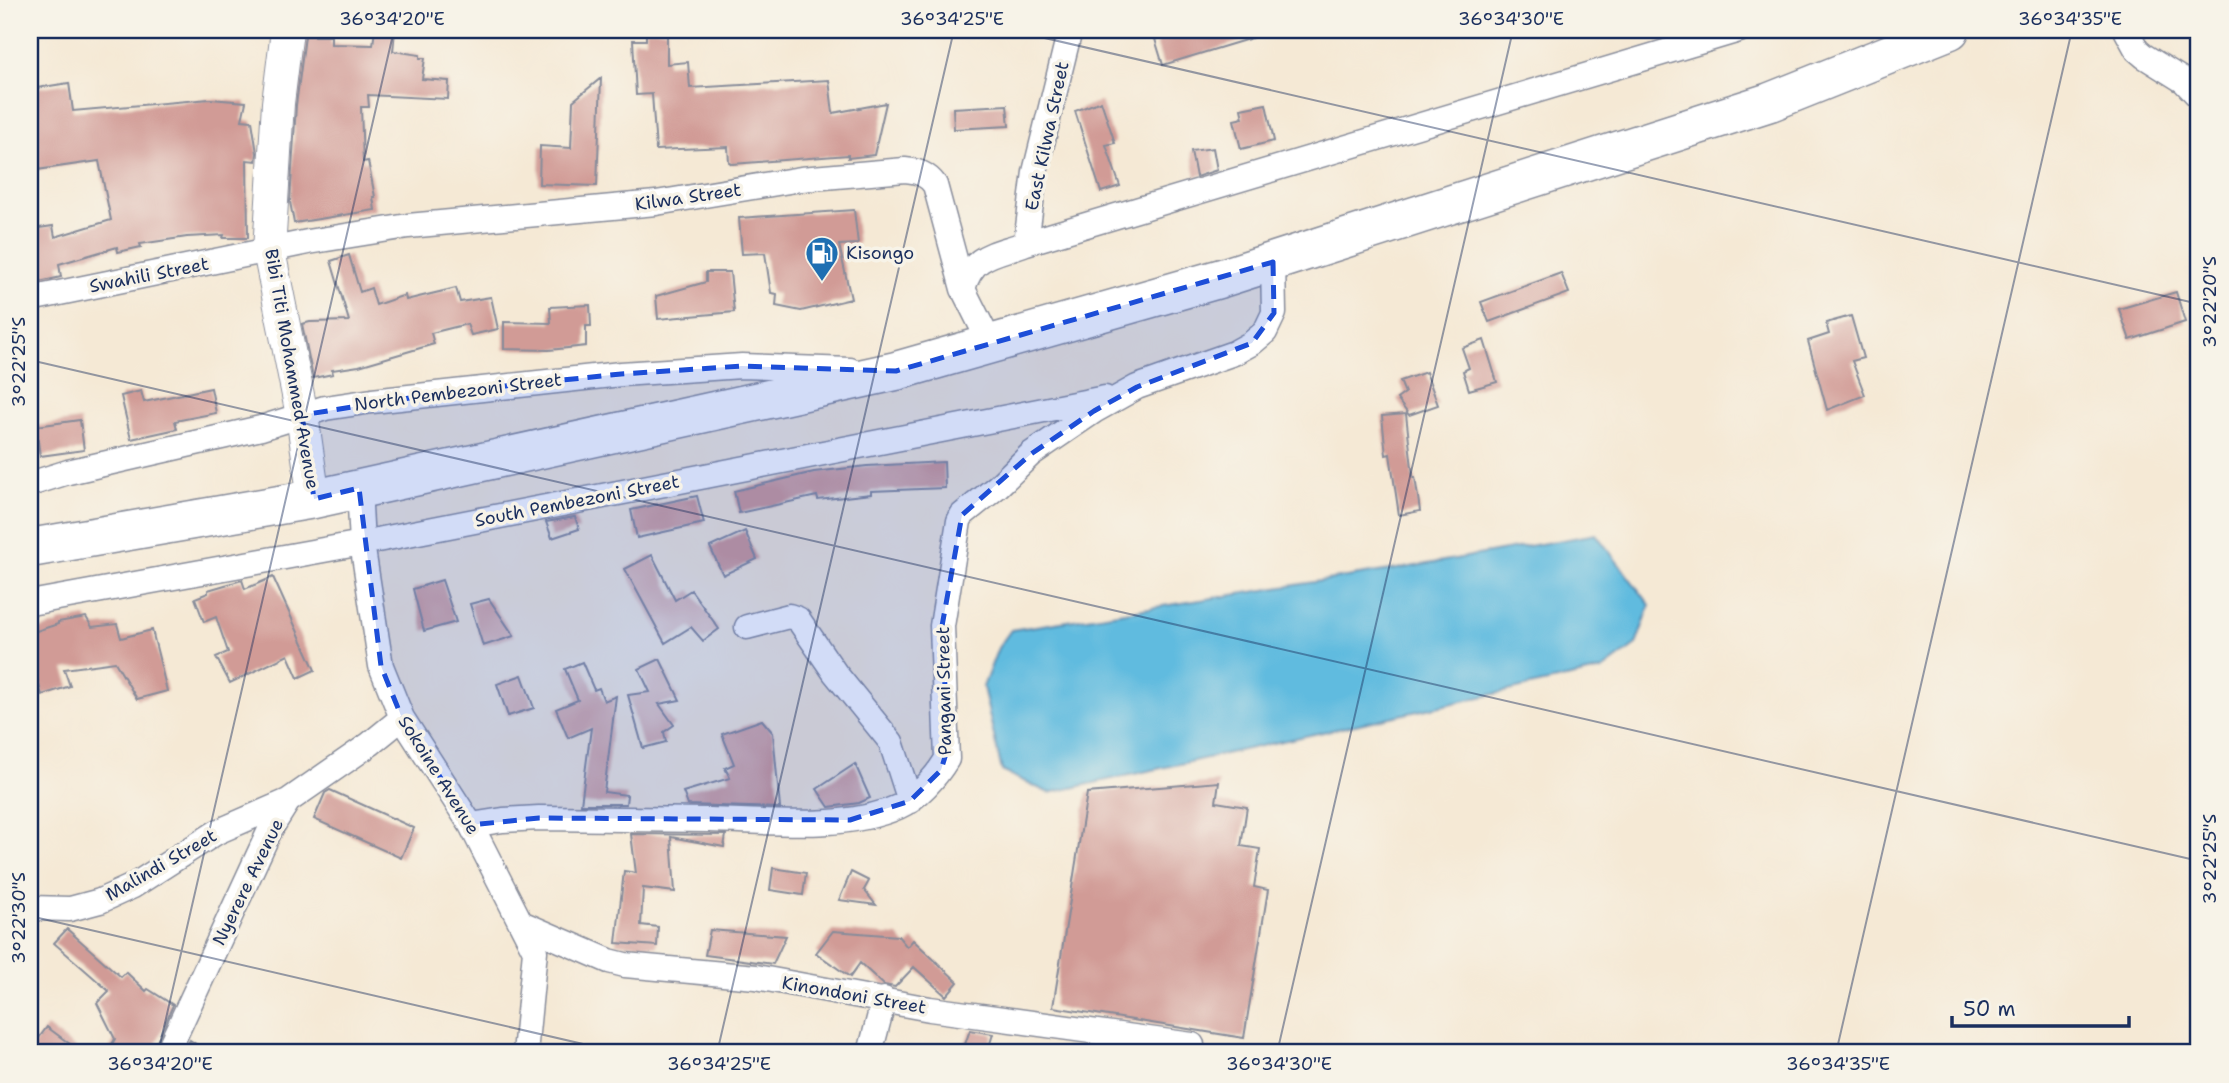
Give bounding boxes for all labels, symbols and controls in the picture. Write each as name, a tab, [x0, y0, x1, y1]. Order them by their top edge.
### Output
text: 36°34'20"E	[339, 7, 445, 31]
text: 36°34'25"E	[900, 7, 1004, 31]
text: 36°34'30"E	[1458, 7, 1564, 31]
text: 36°34'35"E	[2018, 7, 2122, 31]
street label: East Kilwa Street	[1019, 59, 1075, 213]
street label: Kilwa Street	[633, 178, 743, 216]
fuel station icon: Kisongo	[803, 234, 841, 283]
place label: Kisongo	[846, 241, 914, 265]
street label: Bibi Titi Mohammed Avenue	[259, 247, 325, 491]
street label: Swahili Street	[87, 252, 211, 298]
text: 3°22'20"S	[2198, 256, 2222, 348]
text: 3°22'25"S	[7, 317, 31, 407]
street label: North Pembezoni Street	[353, 367, 563, 417]
street label: South Pembezoni Street	[473, 469, 681, 533]
street label: Pangani Street	[931, 626, 957, 756]
street label: Sokoine Avenue	[393, 711, 485, 839]
text: 3°22'25"S	[2198, 814, 2222, 904]
street label: Nyerere Avenue	[207, 815, 289, 949]
street label: Malindi Street	[101, 823, 221, 907]
text: 3°22'30"S	[7, 872, 31, 964]
street label: Kinondoni Street	[780, 970, 928, 1020]
scale bar	[1952, 985, 2129, 1029]
text: 50 m	[1963, 995, 2016, 1023]
text: 36°34'20"E	[107, 1052, 213, 1076]
text: 36°34'25"E	[667, 1052, 771, 1076]
text: 36°34'30"E	[1226, 1052, 1332, 1076]
text: 36°34'35"E	[1786, 1052, 1890, 1076]

